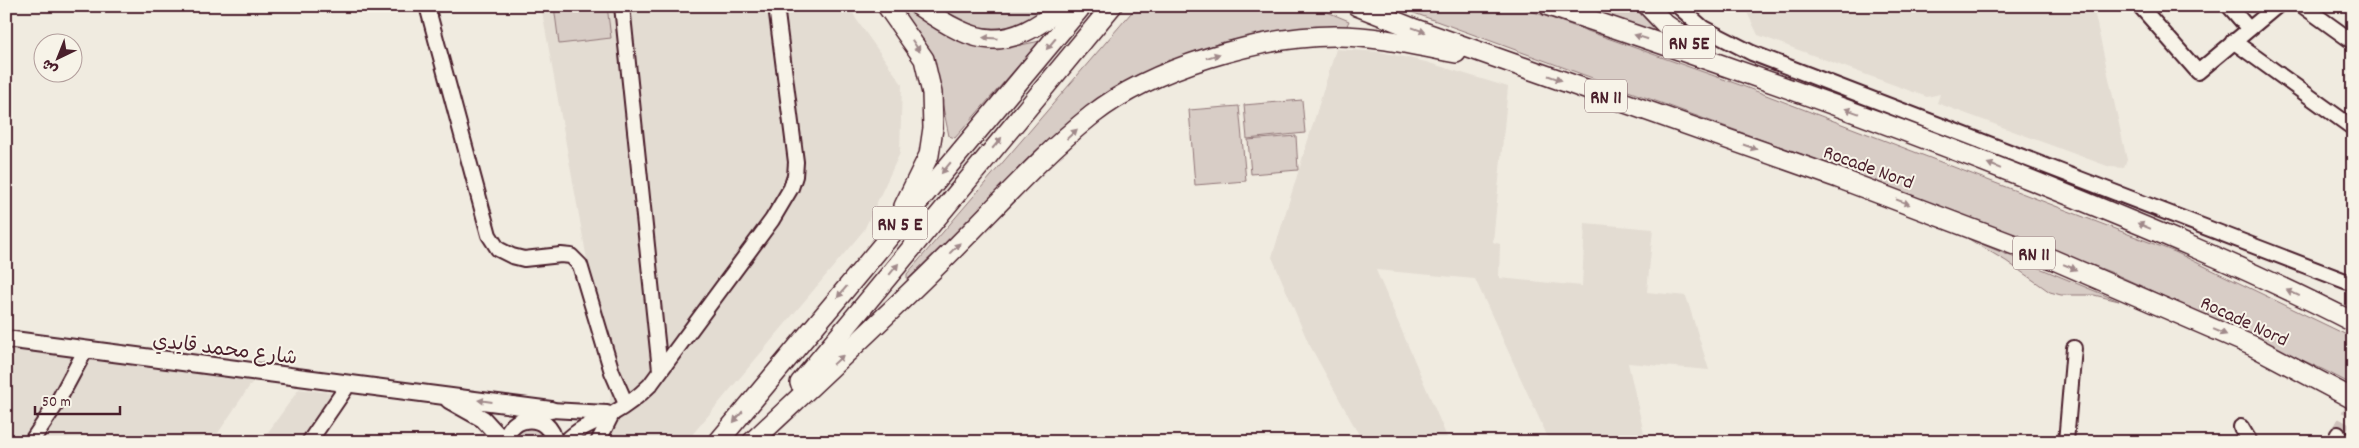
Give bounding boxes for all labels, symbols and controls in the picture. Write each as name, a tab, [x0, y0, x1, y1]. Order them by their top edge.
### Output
road number: RN 5E	[1663, 26, 1715, 58]
one-way arrow	[1411, 27, 1426, 34]
north arrow	[32, 32, 82, 82]
one-way arrow	[1633, 33, 1648, 41]
one-way arrow	[981, 34, 997, 42]
one-way arrow	[1045, 37, 1057, 49]
one-way arrow	[911, 39, 921, 52]
one-way arrow	[1205, 52, 1220, 60]
text: ش	[38, 53, 63, 79]
one-way arrow	[1548, 74, 1563, 82]
road number: RN 11	[1585, 80, 1627, 112]
one-way arrow	[1845, 107, 1860, 114]
one-way arrow	[1065, 128, 1077, 140]
one-way arrow	[992, 137, 1003, 150]
street label: Rocade Nord	[1819, 140, 1917, 198]
one-way arrow	[1743, 143, 1758, 151]
one-way arrow	[941, 161, 952, 174]
one-way arrow	[1987, 161, 2001, 169]
one-way arrow	[1895, 199, 1910, 207]
road number: RN 5 E	[872, 207, 928, 240]
one-way arrow	[2137, 222, 2151, 230]
road number: RN 11	[2013, 237, 2055, 270]
one-way arrow	[949, 242, 961, 254]
one-way arrow	[888, 263, 899, 276]
one-way arrow	[2063, 264, 2077, 272]
one-way arrow	[836, 286, 848, 298]
one-way arrow	[2286, 288, 2300, 296]
street label: Rocade Nord	[2195, 290, 2292, 355]
street label: شارع محمد قايدي	[151, 328, 299, 374]
one-way arrow	[2213, 328, 2227, 336]
one-way arrow	[832, 354, 844, 366]
scale bar	[35, 383, 120, 415]
text: 50 m	[42, 392, 71, 414]
one-way arrow	[477, 397, 493, 405]
one-way arrow	[733, 411, 744, 424]

